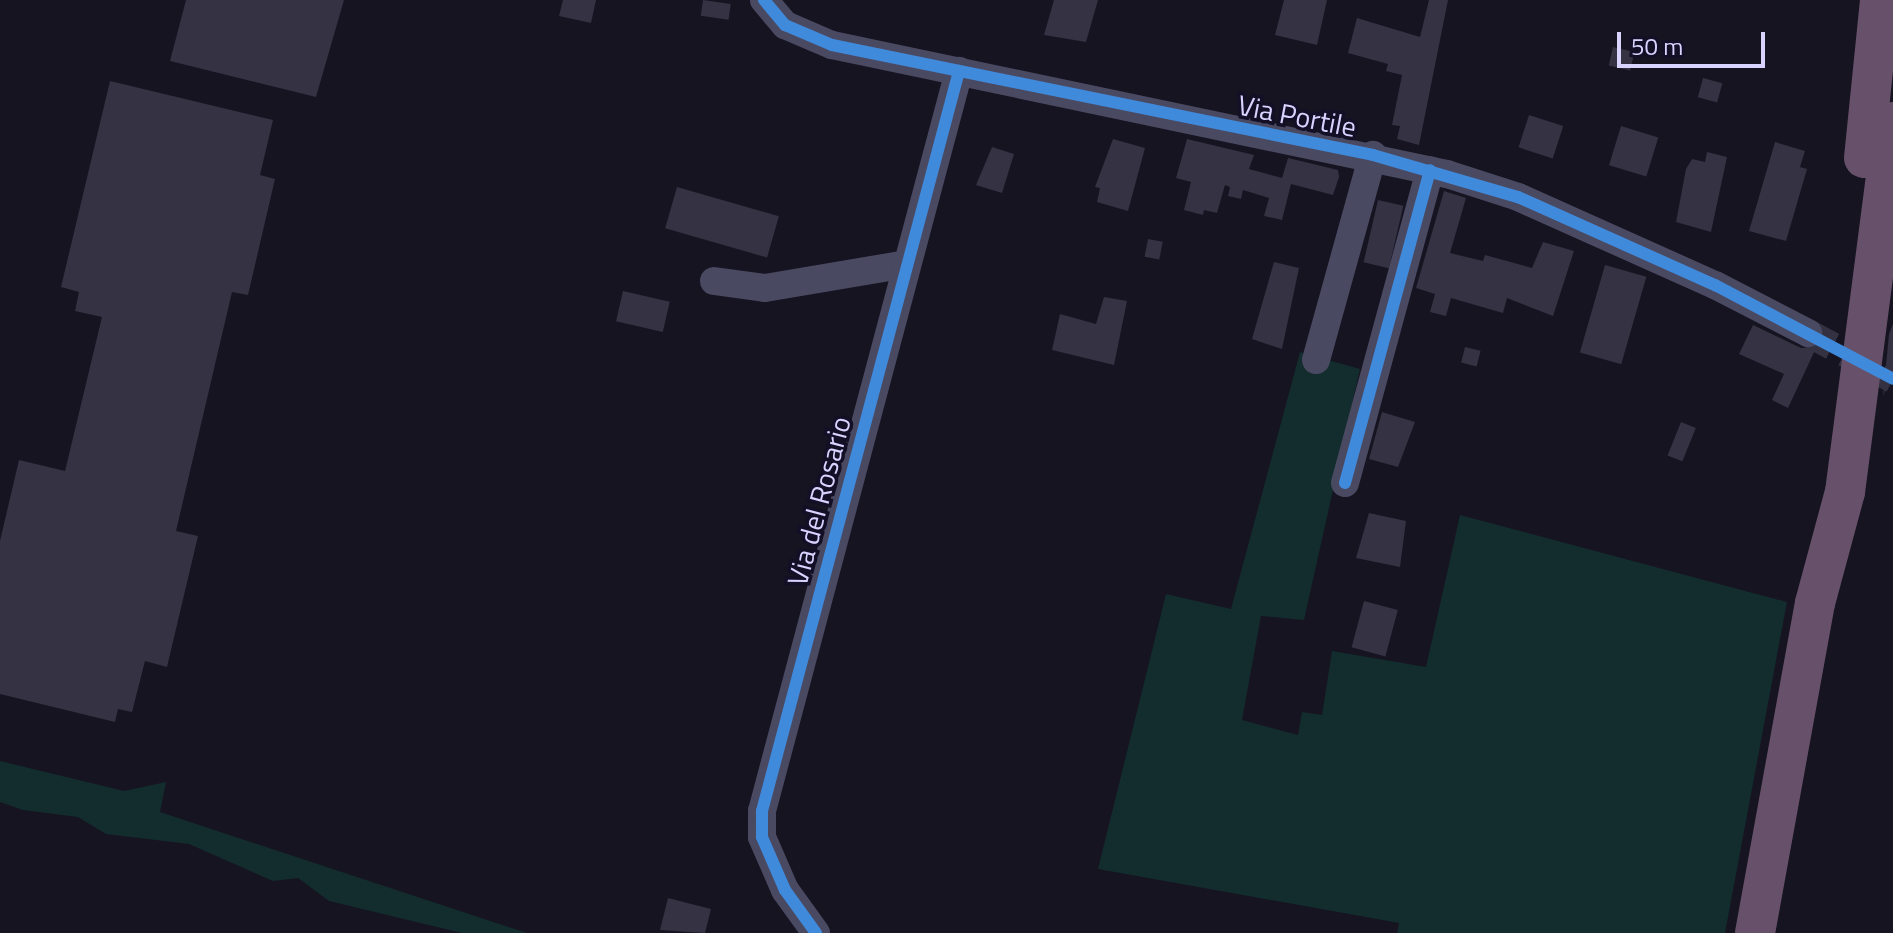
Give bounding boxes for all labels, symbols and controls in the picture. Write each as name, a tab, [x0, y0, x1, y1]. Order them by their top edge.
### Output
scale bar	[1621, 16, 1769, 66]
text: 50 m	[1631, 28, 1683, 64]
street label: Via Portile	[1235, 88, 1359, 144]
street label: Via del Rosario	[780, 413, 858, 589]

